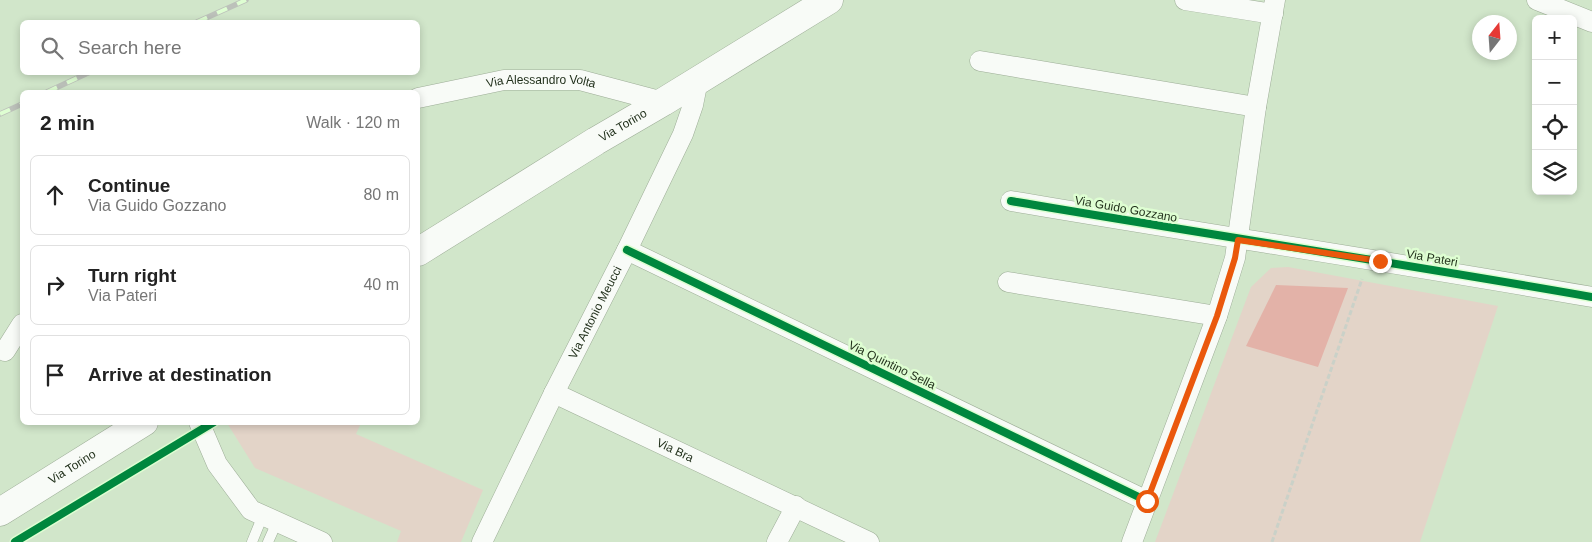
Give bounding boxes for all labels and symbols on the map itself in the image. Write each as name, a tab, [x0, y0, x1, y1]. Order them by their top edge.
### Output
north arrow	[1472, 15, 1517, 60]
street label: Via Alessandro Volta	[485, 72, 598, 91]
street label: Via Torino	[597, 106, 650, 145]
street label: Via Guido Gozzano	[1074, 193, 1179, 225]
street label: Via Pateri	[1405, 247, 1459, 269]
route end	[1369, 250, 1392, 273]
street label: Via Antonio Meucci	[566, 264, 625, 361]
street label: Via Quintino Sella	[846, 338, 938, 392]
street label: Via Bra	[654, 436, 696, 465]
street label: Via Torino	[46, 447, 99, 487]
route start	[1136, 490, 1159, 513]

